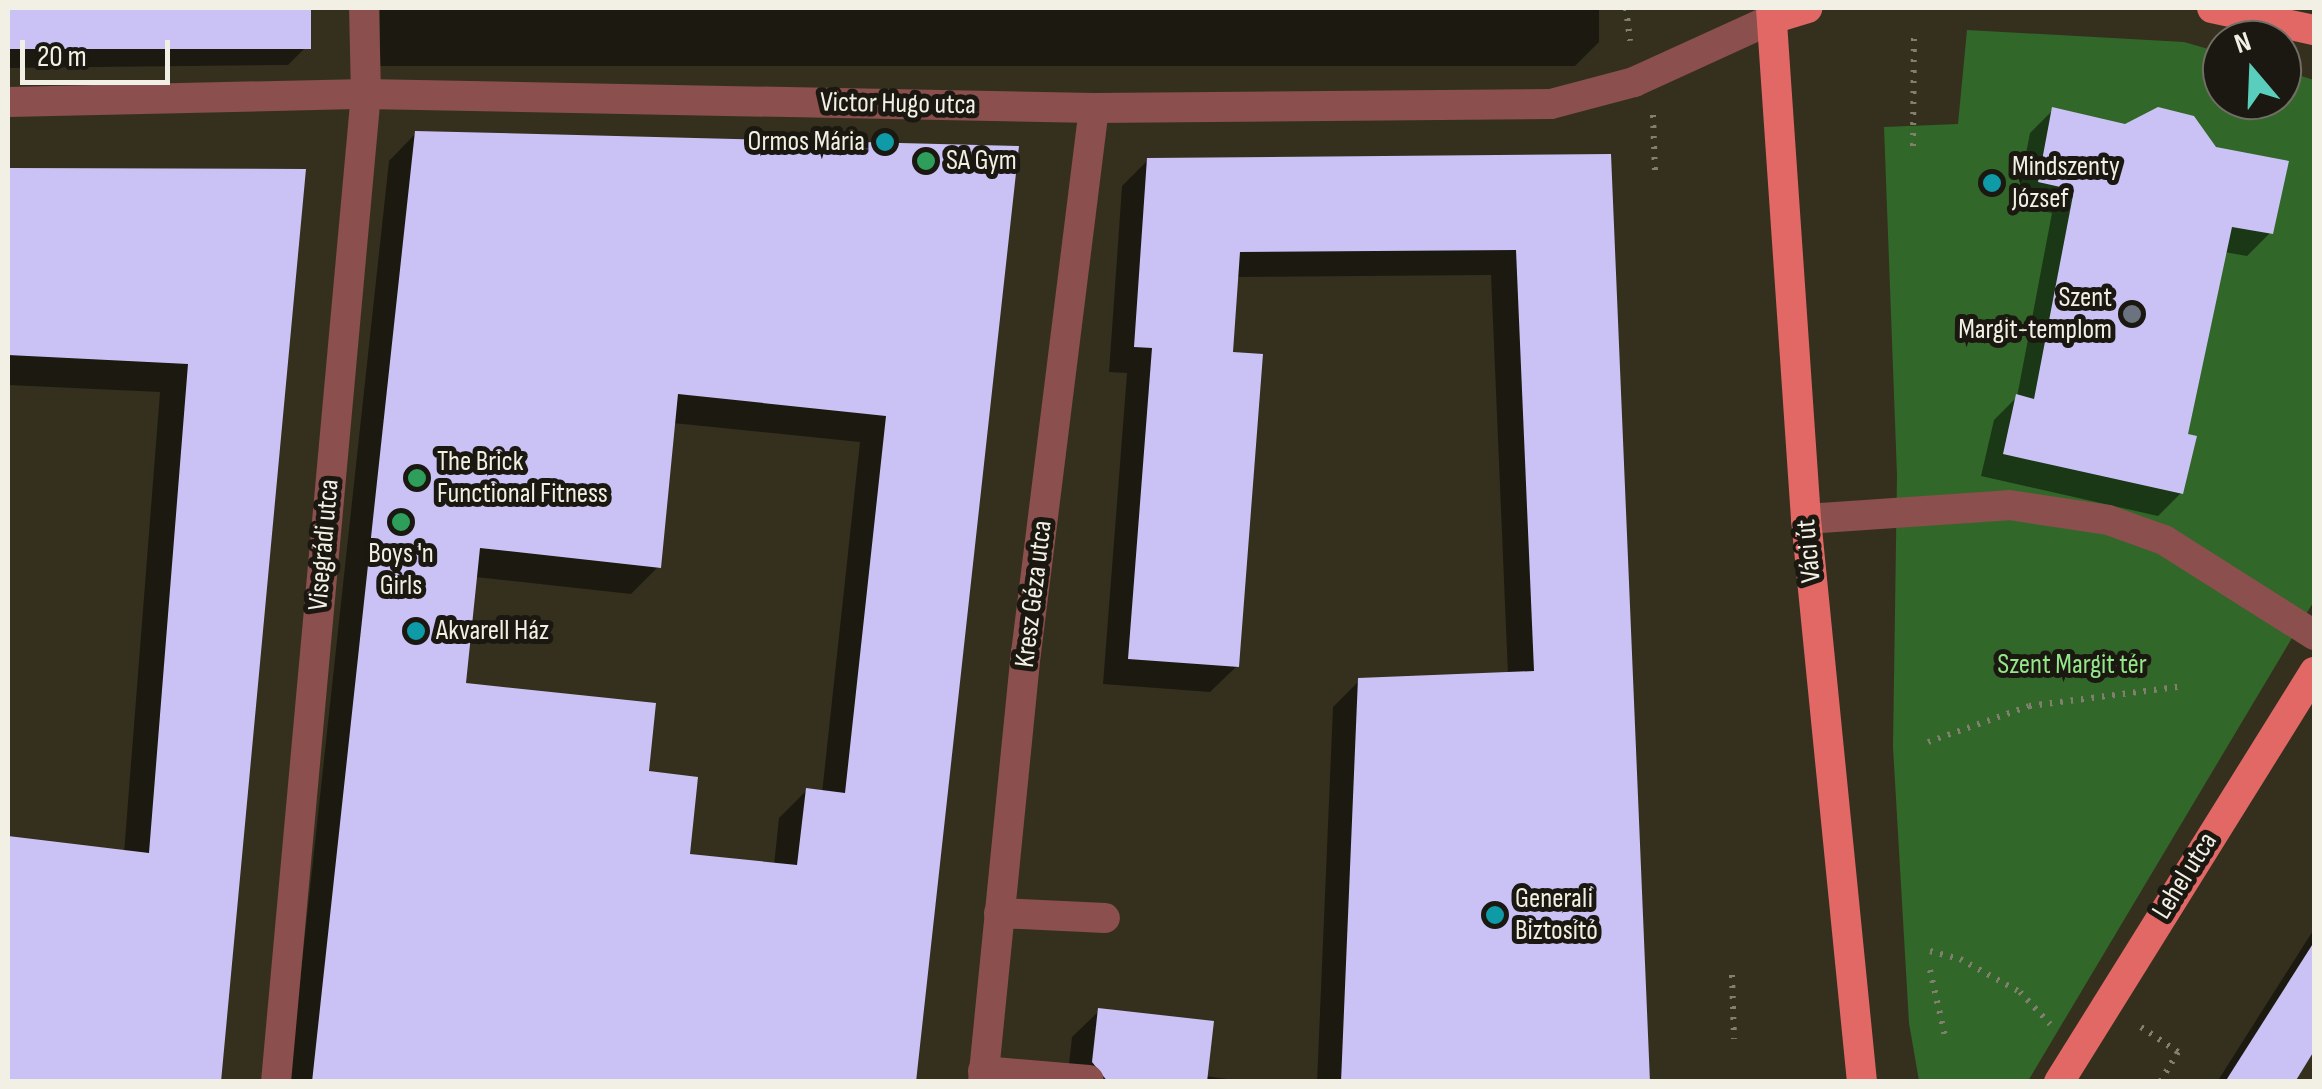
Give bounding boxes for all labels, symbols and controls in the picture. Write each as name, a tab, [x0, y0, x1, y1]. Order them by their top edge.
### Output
scale bar	[25, 20, 175, 82]
north arrow	[2202, 20, 2302, 120]
text: N	[2230, 25, 2255, 61]
text: 20 m	[37, 39, 87, 75]
street label: Victor Hugo utca	[820, 86, 976, 122]
place label: Ormos Mária	[748, 125, 865, 159]
marker: Ormos Mária	[874, 131, 896, 153]
place label: SA Gym	[946, 144, 1017, 178]
marker: SA Gym	[915, 150, 937, 172]
place label: Mindszenty József	[2012, 150, 2120, 216]
marker: Mindszenty József	[1981, 172, 2003, 194]
place label: Szent Margit-templom	[1958, 281, 2112, 347]
marker: Szent Margit-templom	[2121, 303, 2143, 325]
place label: The Brick Functional Fitness	[437, 445, 608, 511]
marker: The Brick Functional Fitness	[406, 467, 428, 489]
street label: Visegrádi utca	[302, 478, 346, 612]
marker: Boys 'n Girls	[390, 511, 412, 533]
street label: Váci út	[1789, 518, 1829, 584]
street label: Kresz Géza utca	[1008, 519, 1060, 669]
place label: Boys 'n Girls	[368, 537, 434, 603]
place label: Akvarell Ház	[436, 614, 549, 648]
marker: Akvarell Ház	[405, 620, 427, 642]
park label: Szent Margit tér	[1997, 648, 2147, 682]
street label: Lehel utca	[2145, 826, 2225, 926]
place label: Generali Biztosító	[1515, 882, 1598, 948]
marker: Generali Biztosító	[1484, 904, 1506, 926]

